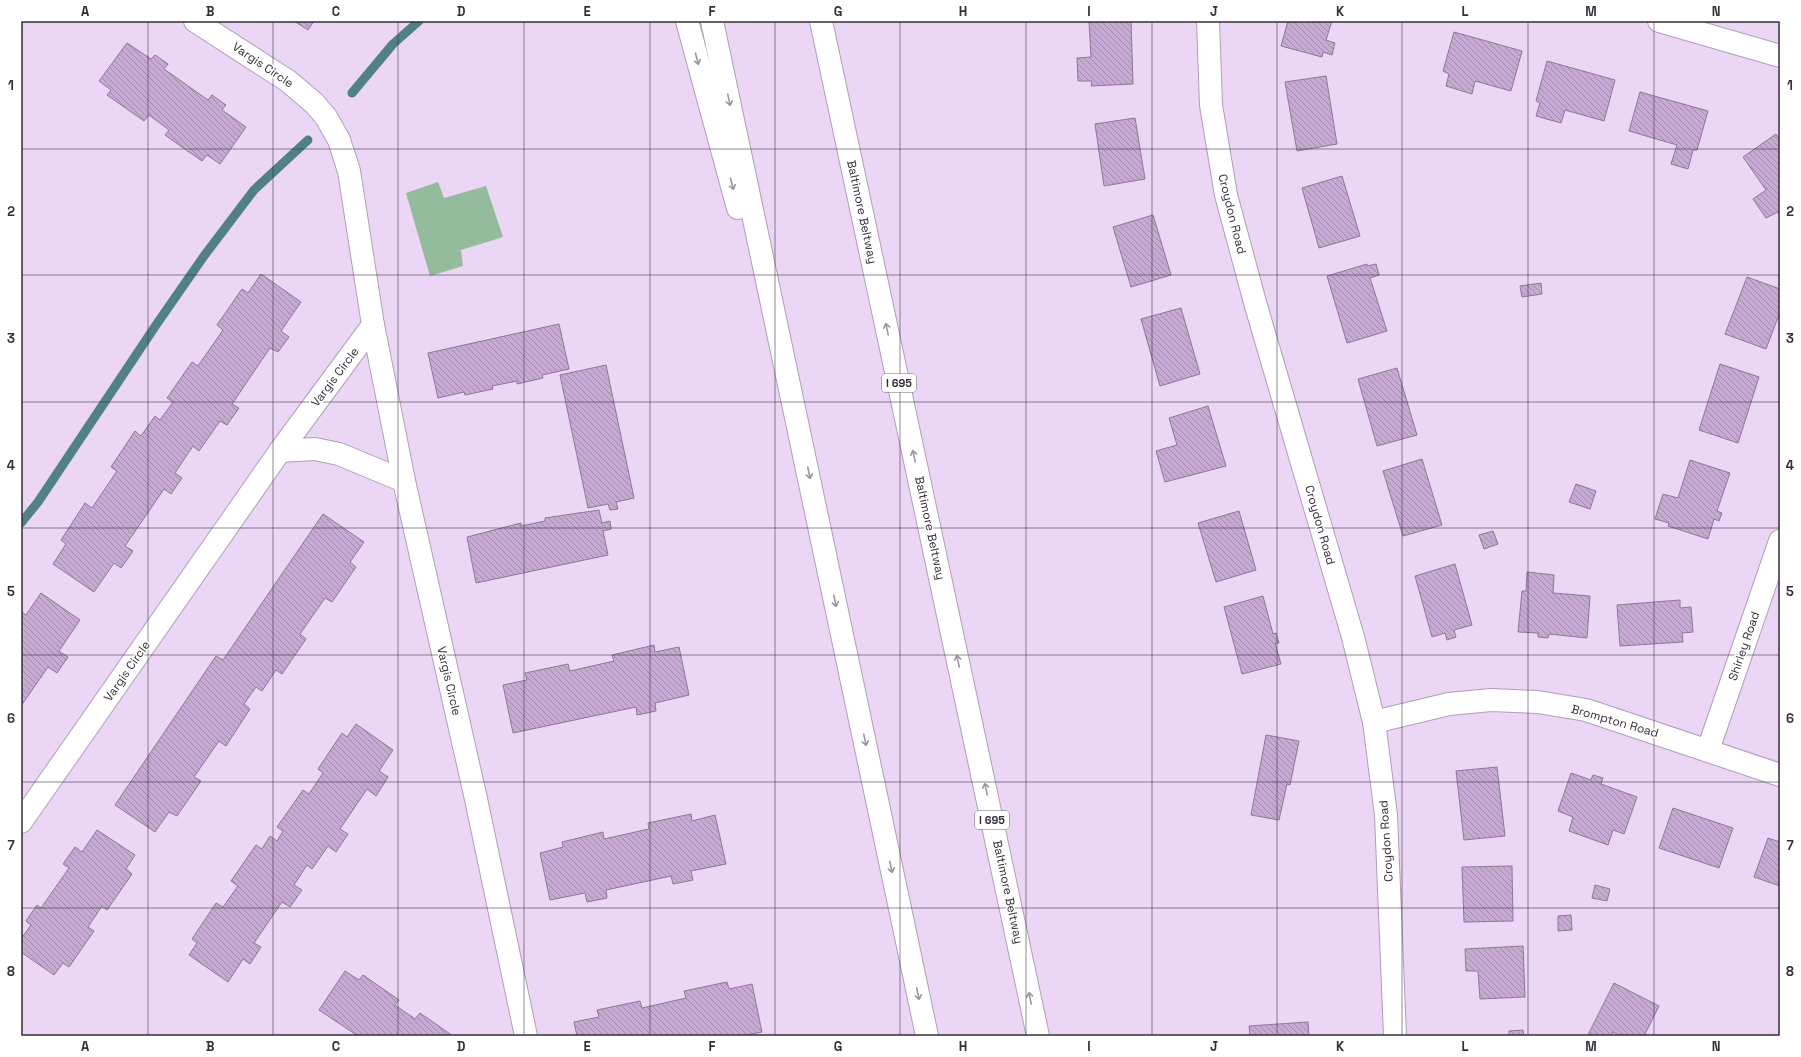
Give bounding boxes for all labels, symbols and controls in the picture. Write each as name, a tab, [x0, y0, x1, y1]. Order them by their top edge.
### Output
text: A	[81, 3, 90, 20]
text: B	[206, 3, 215, 20]
text: C	[332, 3, 340, 20]
text: D	[457, 3, 466, 20]
text: E	[583, 3, 591, 20]
text: F	[709, 3, 716, 20]
text: G	[834, 3, 842, 20]
text: H	[959, 3, 967, 20]
text: I	[1087, 3, 1091, 20]
text: J	[1210, 3, 1218, 20]
text: K	[1336, 3, 1345, 20]
text: L	[1461, 3, 1469, 20]
text: M	[1585, 3, 1597, 20]
text: N	[1712, 3, 1720, 20]
street label: Vargis Circle	[229, 39, 297, 91]
one-way arrow	[694, 52, 701, 65]
text: 1	[8, 77, 14, 94]
text: 1	[1787, 77, 1793, 94]
one-way arrow	[726, 93, 734, 106]
street label: Baltimore Beltway	[843, 159, 881, 265]
street label: Croydon Road	[1214, 172, 1250, 256]
one-way arrow	[728, 177, 736, 190]
text: 2	[7, 203, 15, 220]
text: 2	[1786, 203, 1794, 220]
one-way arrow	[883, 323, 891, 336]
text: 3	[7, 330, 15, 347]
text: 3	[1786, 330, 1794, 347]
street label: Vargis Circle	[307, 344, 363, 410]
road number: I 695	[882, 374, 916, 392]
one-way arrow	[910, 450, 918, 463]
text: 4	[7, 457, 15, 474]
text: 4	[1786, 457, 1794, 474]
one-way arrow	[805, 466, 813, 479]
street label: Baltimore Beltway	[911, 475, 949, 581]
street label: Croydon Road	[1301, 483, 1339, 567]
text: 5	[7, 583, 15, 600]
text: 5	[1786, 583, 1794, 600]
one-way arrow	[832, 594, 840, 607]
street label: Shirley Road	[1725, 609, 1763, 683]
street label: Vargis Circle	[100, 638, 154, 704]
street label: Vargis Circle	[433, 645, 465, 717]
one-way arrow	[954, 655, 962, 668]
street label: Brompton Road	[1569, 701, 1661, 741]
text: 6	[7, 710, 15, 727]
text: 6	[1786, 710, 1794, 727]
one-way arrow	[861, 733, 869, 746]
one-way arrow	[981, 782, 989, 795]
street label: Croydon Road	[1375, 800, 1397, 882]
road number: I 695	[975, 811, 1009, 829]
text: 7	[7, 837, 15, 854]
text: 7	[1786, 837, 1794, 854]
street label: Baltimore Beltway	[989, 839, 1027, 945]
one-way arrow	[888, 860, 896, 873]
text: 8	[7, 963, 15, 980]
text: 8	[1786, 963, 1794, 980]
one-way arrow	[915, 988, 923, 1001]
one-way arrow	[1026, 992, 1034, 1005]
text: A	[81, 1038, 90, 1055]
text: B	[206, 1038, 215, 1055]
text: C	[332, 1038, 340, 1055]
text: D	[457, 1038, 466, 1055]
text: E	[583, 1038, 591, 1055]
text: F	[709, 1038, 716, 1055]
text: G	[834, 1038, 842, 1055]
text: H	[959, 1038, 967, 1055]
text: I	[1087, 1038, 1091, 1055]
text: J	[1210, 1038, 1218, 1055]
text: K	[1336, 1038, 1345, 1055]
text: L	[1461, 1038, 1469, 1055]
text: M	[1585, 1038, 1597, 1055]
text: N	[1712, 1038, 1720, 1055]

